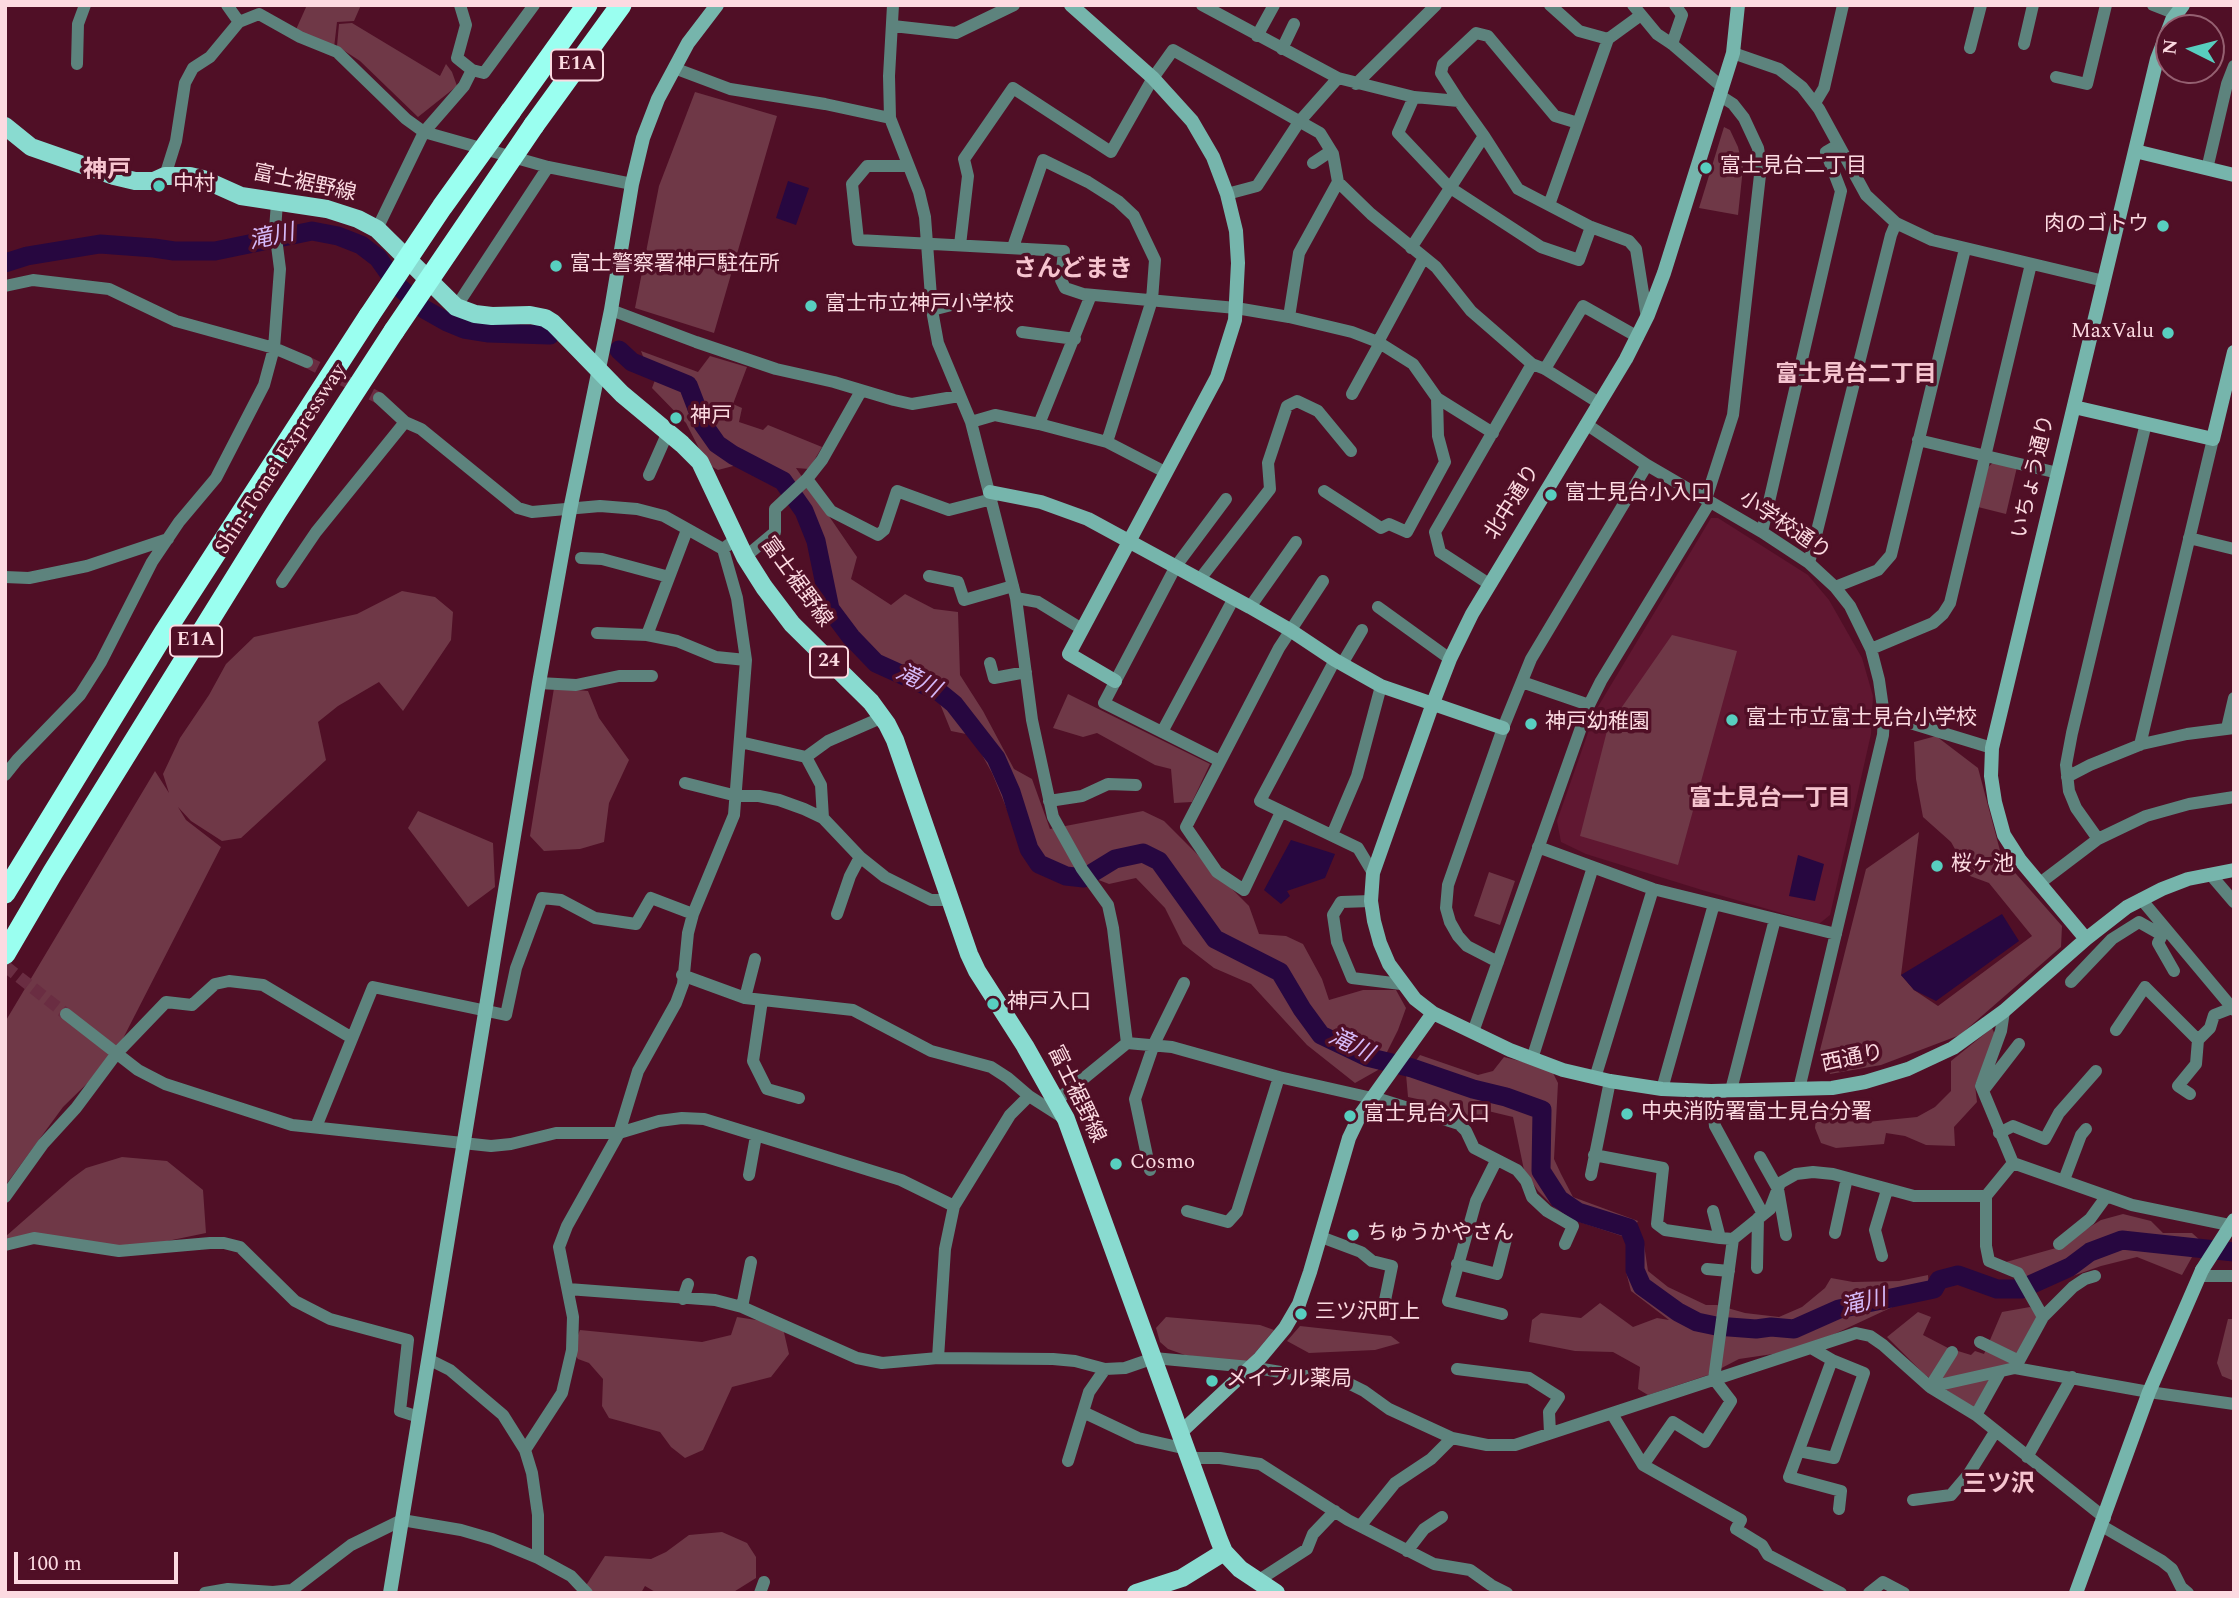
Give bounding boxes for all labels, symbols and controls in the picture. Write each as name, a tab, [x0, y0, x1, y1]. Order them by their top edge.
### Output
north arrow	[2155, 14, 2225, 84]
text: N	[2155, 38, 2186, 56]
road number: E1A	[551, 50, 603, 80]
place label: 富士見台二丁目	[1720, 155, 1867, 181]
district label: 神戸	[83, 158, 131, 186]
marker: 富士見台二丁目	[1698, 160, 1714, 176]
street label: 富士裾野線	[250, 162, 358, 208]
place label: 中村	[173, 173, 215, 199]
marker: 中村	[151, 178, 167, 194]
place label: 肉のゴトウ	[2044, 213, 2149, 239]
marker: 肉のゴトウ	[2155, 218, 2171, 234]
water label: 滝川	[247, 221, 297, 257]
place label: 富士警察署神戸駐在所	[570, 253, 780, 279]
district label: さんどまき	[1013, 257, 1133, 285]
marker: 富士警察署神戸駐在所	[548, 258, 564, 274]
place label: 富士市立神戸小学校	[825, 293, 1014, 319]
marker: 富士市立神戸小学校	[803, 298, 819, 314]
place label: MaxValu	[2071, 320, 2154, 346]
marker: MaxValu	[2160, 325, 2176, 341]
street label: Shin-Tomei Expressway	[211, 360, 353, 560]
district label: 富士見台二丁目	[1776, 362, 1936, 390]
place label: 神戸	[690, 405, 732, 431]
marker: 神戸	[668, 410, 684, 426]
street label: いちょう通り	[2009, 413, 2061, 541]
street label: 北中通り	[1481, 461, 1547, 545]
place label: 富士見台小入口	[1565, 482, 1712, 508]
marker: 富士見台小入口	[1543, 487, 1559, 503]
street label: 小学校通り	[1733, 487, 1835, 567]
street label: 富士裾野線	[754, 533, 836, 633]
road number: E1A	[170, 626, 222, 656]
road number: 24	[810, 646, 848, 678]
water label: 滝川	[890, 660, 944, 706]
place label: 富士市立富士見台小学校	[1746, 707, 1977, 733]
place label: 神戸幼稚園	[1545, 711, 1650, 737]
marker: 富士市立富士見台小学校	[1724, 712, 1740, 728]
marker: 神戸幼稚園	[1523, 716, 1539, 732]
district label: 富士見台一丁目	[1690, 786, 1850, 814]
place label: 桜ヶ池	[1951, 853, 2014, 879]
marker: 桜ヶ池	[1929, 858, 1945, 874]
place label: 神戸入口	[1007, 991, 1091, 1017]
marker: 神戸入口	[985, 996, 1001, 1012]
water label: 滝川	[1323, 1025, 1377, 1069]
street label: 西通り	[1820, 1041, 1886, 1079]
street label: 富士裾野線	[1041, 1042, 1109, 1148]
place label: 中央消防署富士見台分署	[1641, 1101, 1872, 1127]
place label: 富士見台入口	[1364, 1103, 1490, 1129]
marker: 中央消防署富士見台分署	[1619, 1106, 1635, 1122]
marker: 富士見台入口	[1342, 1108, 1358, 1124]
place label: Cosmo	[1130, 1151, 1195, 1177]
marker: Cosmo	[1108, 1156, 1124, 1172]
place label: ちゅうかやさん	[1367, 1222, 1514, 1248]
marker: ちゅうかやさん	[1345, 1227, 1361, 1243]
water label: 滝川	[1838, 1286, 1890, 1324]
place label: 三ツ沢町上	[1315, 1301, 1420, 1327]
marker: 三ツ沢町上	[1293, 1306, 1309, 1322]
place label: メイプル薬局	[1226, 1368, 1352, 1394]
marker: メイプル薬局	[1204, 1373, 1220, 1389]
district label: 三ツ沢	[1963, 1472, 2035, 1500]
scale bar	[18, 1538, 182, 1582]
text: 100 m	[27, 1548, 82, 1580]

